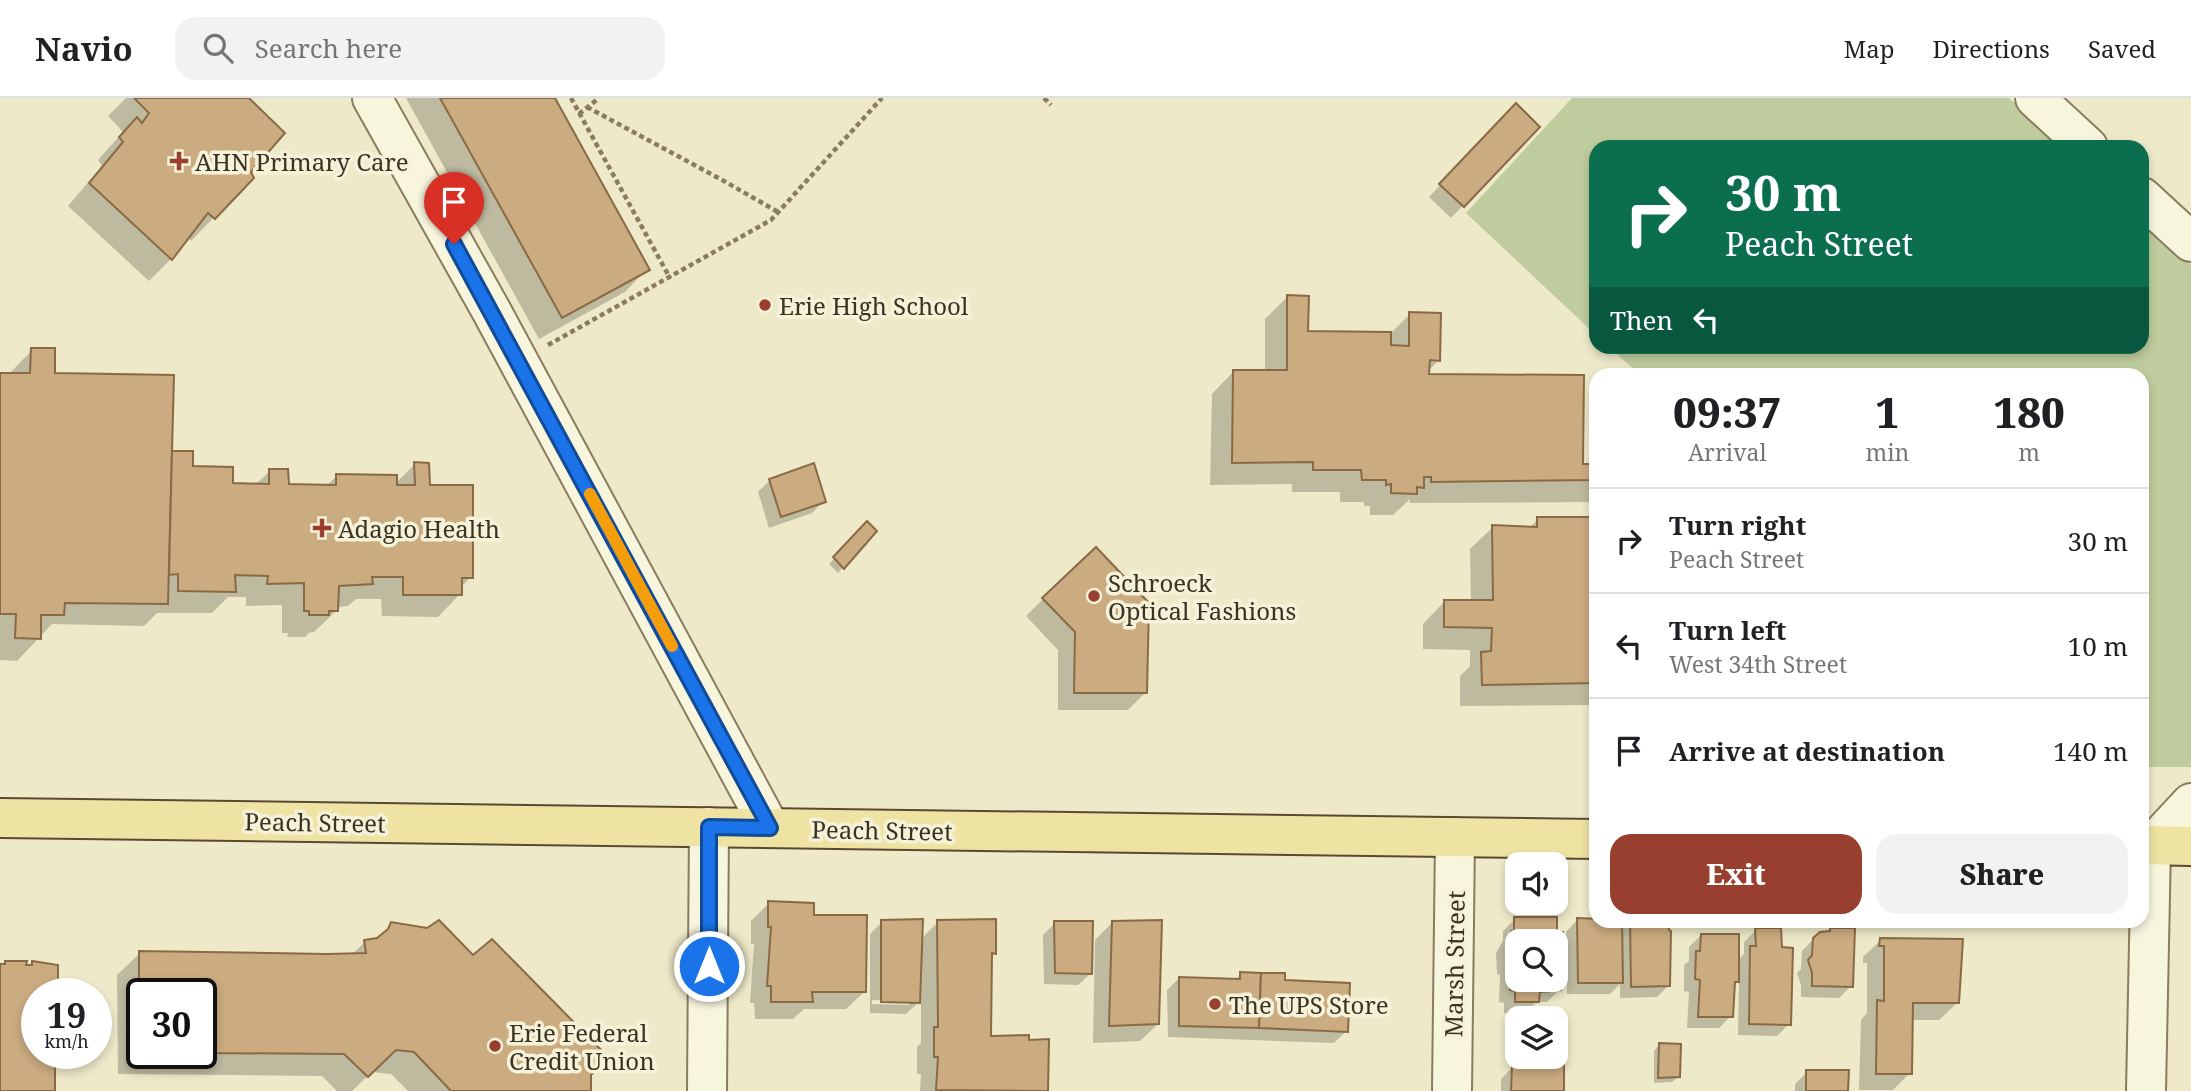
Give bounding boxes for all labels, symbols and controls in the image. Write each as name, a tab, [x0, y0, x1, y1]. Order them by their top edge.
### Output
search box	[175, 17, 665, 80]
text: Navio	[35, 26, 133, 71]
icon: search	[199, 29, 237, 67]
text: Search here	[255, 30, 402, 66]
text: Map	[1844, 32, 1895, 65]
text: Directions	[1933, 32, 2050, 65]
text: Saved	[2088, 32, 2156, 65]
place label: AHN Primary Care	[195, 145, 409, 178]
marker: AHN Primary Care	[169, 151, 189, 171]
text: 30 m	[1725, 159, 1841, 225]
icon: right	[1610, 168, 1701, 259]
pin	[424, 172, 484, 244]
icon: arrive	[435, 183, 473, 221]
text: Peach Street	[1725, 222, 1913, 265]
place label: Erie High School	[779, 289, 969, 322]
marker: Erie High School	[757, 297, 773, 313]
icon: left	[1687, 301, 1725, 339]
text: Then	[1610, 302, 1673, 338]
text: 09:37	[1673, 383, 1781, 440]
text: 1	[1876, 383, 1899, 440]
text: 180	[1993, 383, 2065, 440]
text: Arrival	[1688, 436, 1767, 468]
text: min	[1865, 436, 1909, 468]
text: m	[2018, 436, 2040, 468]
text: Turn right	[1669, 507, 1806, 543]
place label: Adagio Health	[338, 512, 500, 545]
marker: Adagio Health	[312, 518, 332, 538]
icon: right	[1610, 522, 1648, 560]
text: 30 m	[2068, 523, 2128, 559]
text: Peach Street	[1669, 543, 1804, 575]
place label: Schroeck Optical Fashions	[1108, 566, 1296, 627]
marker: Schroeck Optical Fashions	[1086, 588, 1102, 604]
text: Turn left	[1669, 612, 1786, 648]
icon: left	[1610, 627, 1648, 665]
text: 10 m	[2068, 628, 2128, 664]
text: West 34th Street	[1669, 648, 1847, 680]
icon: arrive	[1610, 732, 1648, 770]
text: Arrive at destination	[1669, 733, 1945, 769]
text: 140 m	[2053, 733, 2128, 769]
street label: Peach Street	[244, 804, 386, 840]
street label: Peach Street	[811, 812, 953, 848]
button: Exit	[1610, 834, 1862, 914]
button: Share	[1876, 834, 2128, 914]
map controls	[1505, 852, 1568, 1069]
button: sound	[1505, 852, 1568, 915]
street label: Marsh Street	[1436, 890, 1472, 1038]
position arrow	[672, 929, 746, 1003]
button: search	[1505, 929, 1568, 992]
speed limit sign: 30	[126, 978, 217, 1069]
place label: The UPS Store	[1229, 988, 1389, 1021]
text: 19	[47, 991, 86, 1038]
marker: The UPS Store	[1207, 996, 1223, 1012]
button: layers	[1505, 1006, 1568, 1069]
place label: Erie Federal Credit Union	[509, 1016, 655, 1077]
text: km/h	[44, 1029, 89, 1053]
marker: Erie Federal Credit Union	[487, 1038, 503, 1054]

